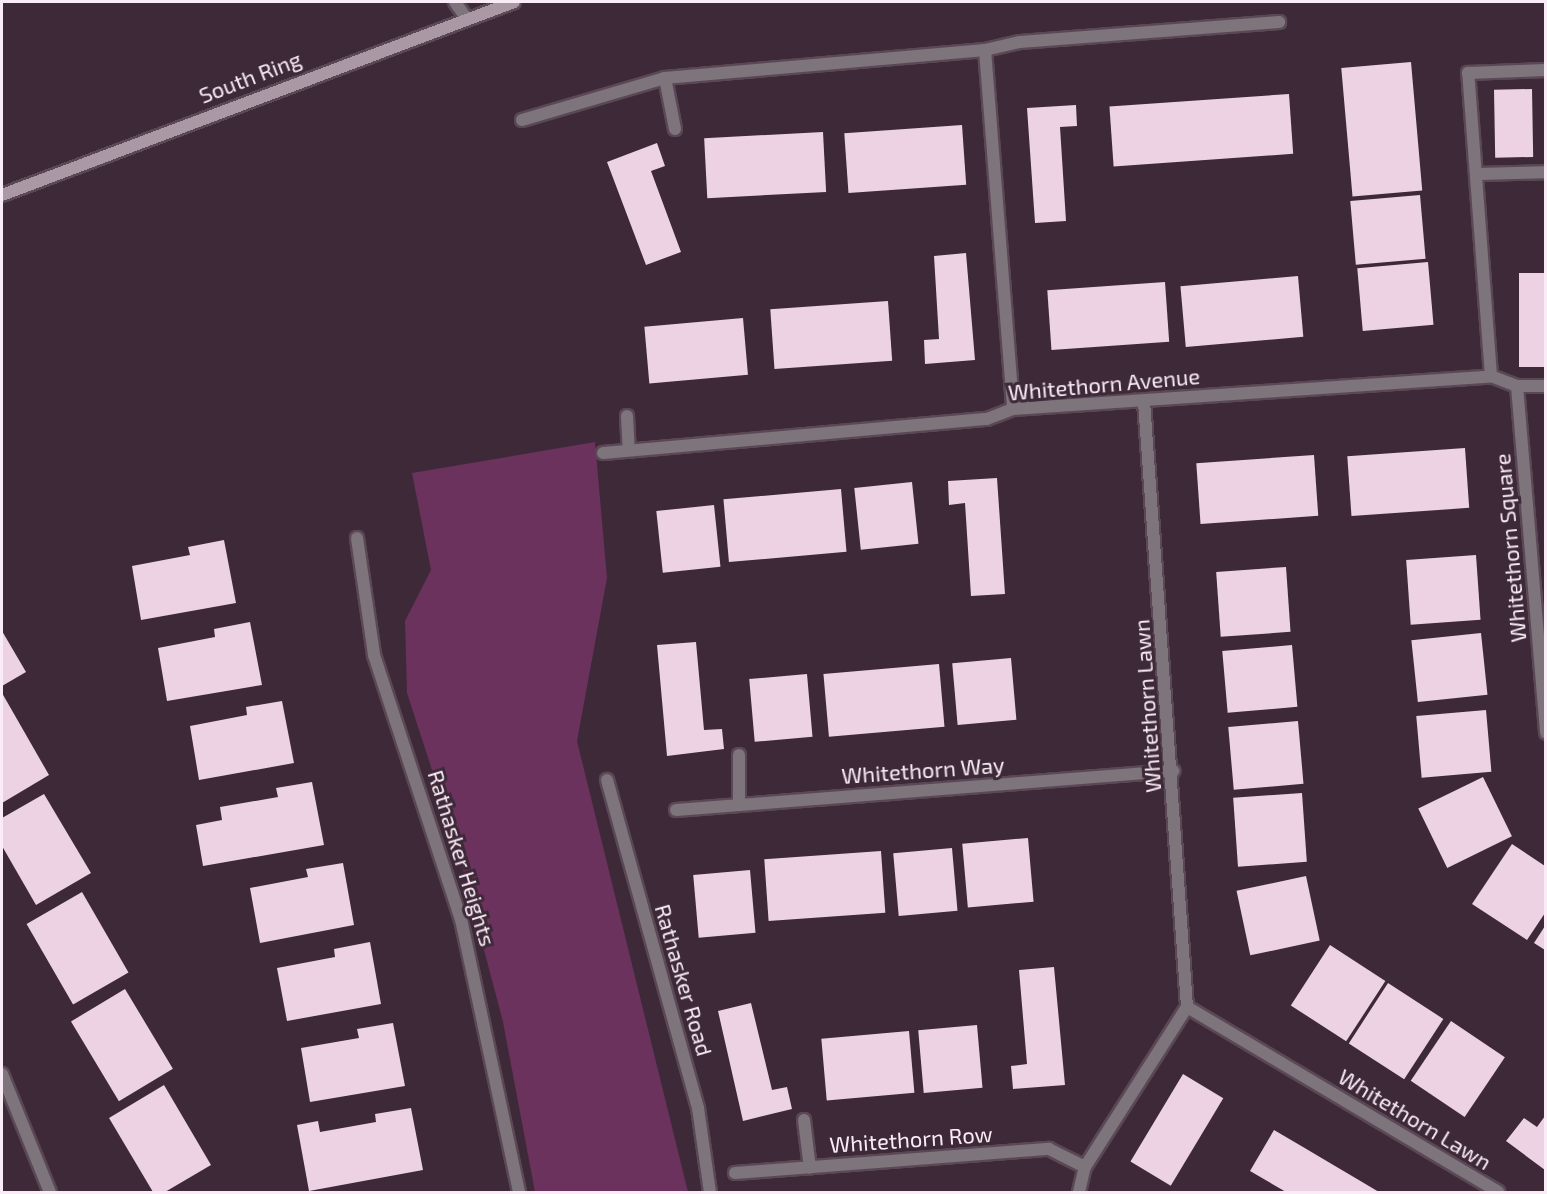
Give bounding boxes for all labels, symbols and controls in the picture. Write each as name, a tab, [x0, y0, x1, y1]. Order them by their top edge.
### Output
street label: South Ring	[195, 45, 305, 109]
street label: Whitethorn Avenue	[1007, 362, 1201, 406]
street label: Whitethorn Square	[1489, 453, 1531, 643]
street label: Whitethorn Lawn	[1128, 618, 1166, 794]
street label: Whitethorn Way	[840, 751, 1006, 789]
street label: Rathasker Heights	[423, 767, 501, 949]
street label: Rathasker Road	[650, 901, 718, 1059]
street label: Whitethorn Lawn	[1334, 1063, 1496, 1175]
street label: Whitethorn Row	[829, 1120, 993, 1158]

